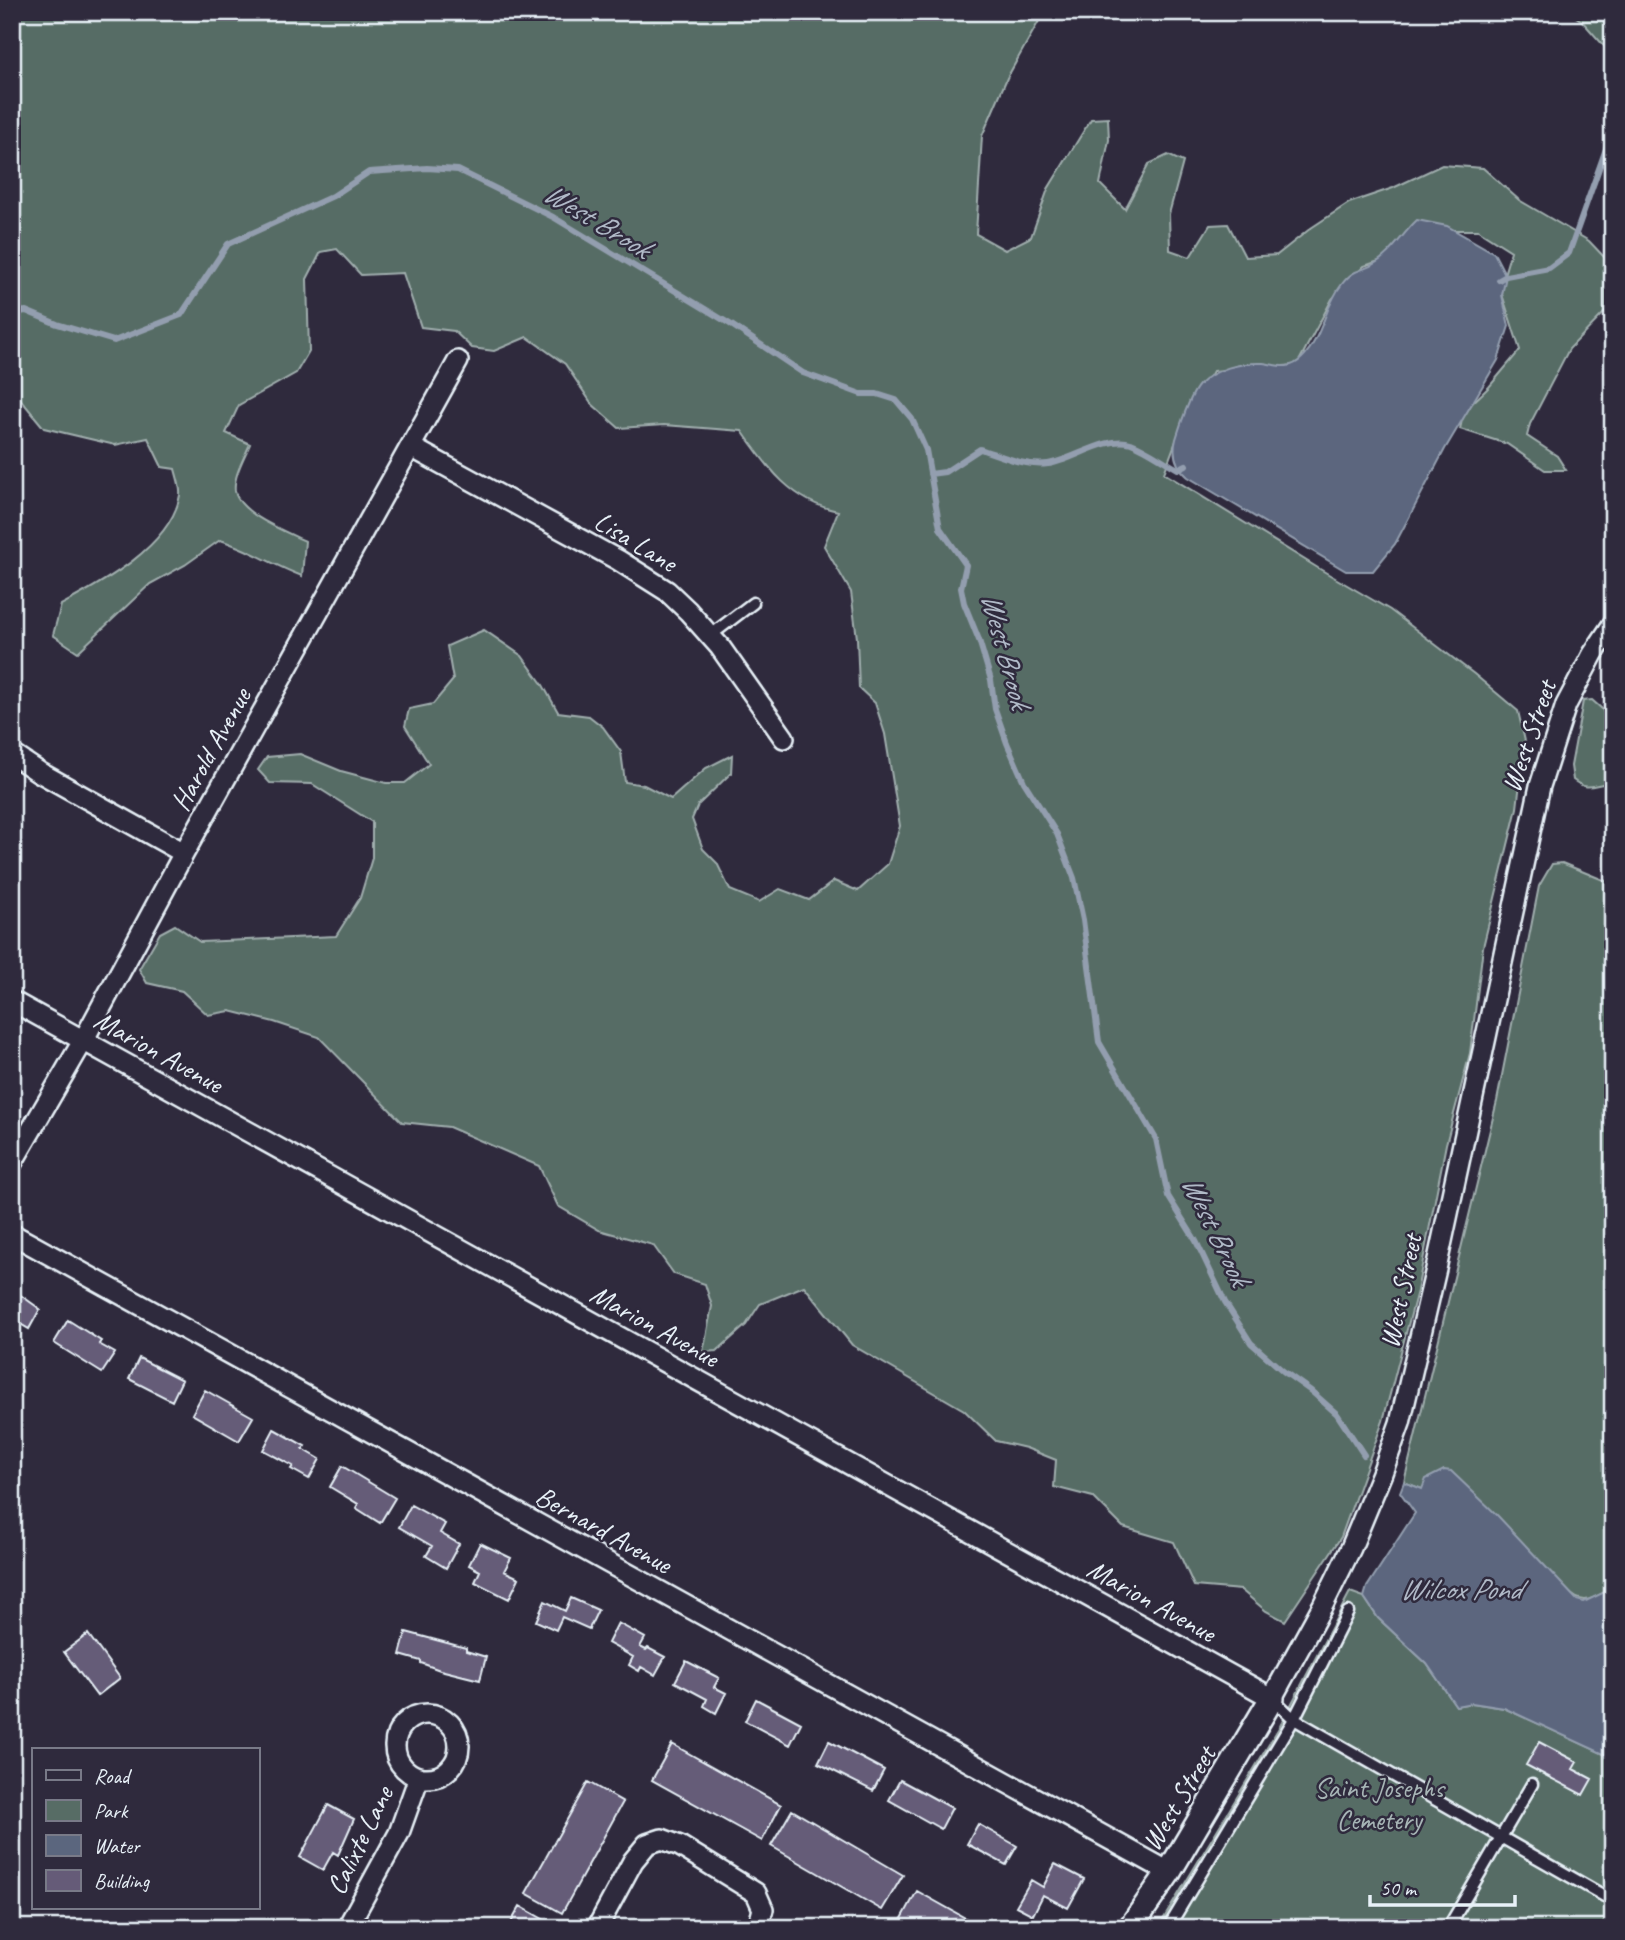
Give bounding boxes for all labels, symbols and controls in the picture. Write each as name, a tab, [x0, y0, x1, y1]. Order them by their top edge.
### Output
water label: West Brook	[537, 173, 661, 269]
street label: Lisa Lane	[588, 503, 685, 581]
water label: West Brook	[972, 588, 1041, 716]
street label: West Street	[1493, 673, 1565, 796]
street label: Harold Avenue	[162, 680, 259, 817]
street label: Marion Avenue	[88, 1002, 231, 1102]
water label: West Brook	[1173, 1169, 1261, 1296]
street label: West Street	[1371, 1228, 1430, 1351]
street label: Marion Avenue	[584, 1276, 727, 1376]
street label: Bernard Avenue	[530, 1478, 679, 1582]
street label: Marion Avenue	[1081, 1551, 1224, 1651]
water label: Wilcox Pond	[1400, 1570, 1530, 1608]
street label: West Street	[1134, 1737, 1225, 1857]
legend	[32, 1748, 259, 1909]
text: Road	[94, 1763, 133, 1789]
park label: Saint Josephs Cemetery	[1314, 1770, 1446, 1837]
street label: Calixte Lane	[318, 1779, 401, 1900]
text: Park	[94, 1798, 129, 1824]
text: Water	[94, 1833, 141, 1859]
scale bar	[1370, 1863, 1515, 1907]
text: Building	[94, 1868, 151, 1894]
text: 50 m	[1380, 1875, 1418, 1901]

